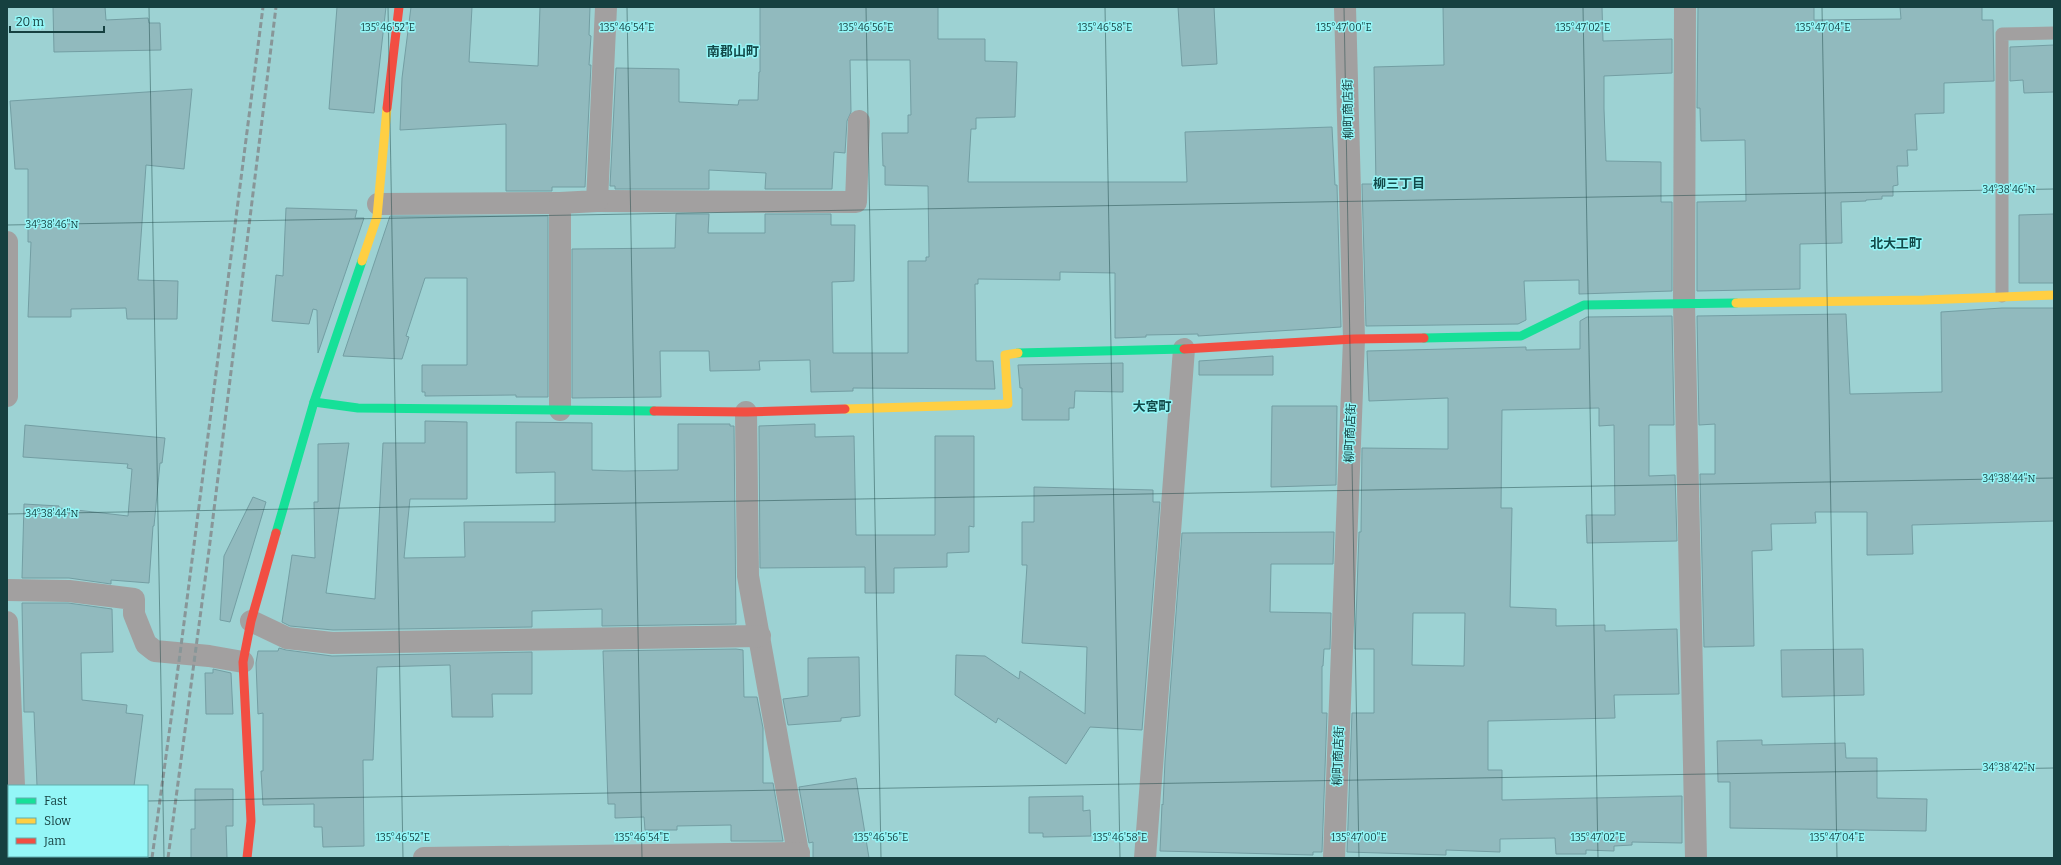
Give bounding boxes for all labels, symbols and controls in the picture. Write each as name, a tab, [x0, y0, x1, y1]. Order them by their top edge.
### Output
scale bar	[10, 8, 104, 34]
text: 20 m	[16, 15, 45, 29]
text: 135°46'52"E	[361, 22, 415, 34]
text: 135°46'54"E	[600, 22, 654, 34]
text: 135°46'56"E	[839, 22, 893, 34]
text: 135°46'58"E	[1078, 22, 1132, 34]
text: 135°47'00"E	[1316, 22, 1372, 34]
text: 135°47'02"E	[1556, 22, 1610, 34]
text: 135°47'04"E	[1796, 22, 1850, 34]
district label: 南郡山町	[707, 44, 759, 59]
street label: 柳町商店街	[1340, 79, 1356, 139]
district label: 柳三丁目	[1373, 176, 1425, 191]
text: 34°38'46"N	[1983, 184, 2035, 196]
text: 34°38'46"N	[26, 219, 78, 231]
district label: 北大工町	[1870, 236, 1922, 251]
district label: 大宮町	[1132, 399, 1172, 414]
street label: 柳町商店街	[1342, 403, 1358, 463]
text: 34°38'44"N	[1983, 473, 2036, 485]
text: 34°38'44"N	[26, 508, 79, 520]
street label: 柳町商店街	[1330, 726, 1346, 786]
text: 34°38'42"N	[1983, 762, 2035, 774]
legend	[8, 785, 148, 857]
text: Fast	[44, 794, 68, 808]
text: Slow	[44, 814, 71, 828]
text: 135°46'52"E	[376, 832, 430, 844]
text: 135°46'54"E	[615, 832, 669, 844]
text: 135°46'56"E	[854, 832, 908, 844]
text: 135°46'58"E	[1093, 832, 1147, 844]
text: 135°47'00"E	[1331, 832, 1387, 844]
text: 135°47'02"E	[1571, 832, 1625, 844]
text: 135°47'04"E	[1810, 832, 1864, 844]
text: Jam	[43, 834, 66, 848]

